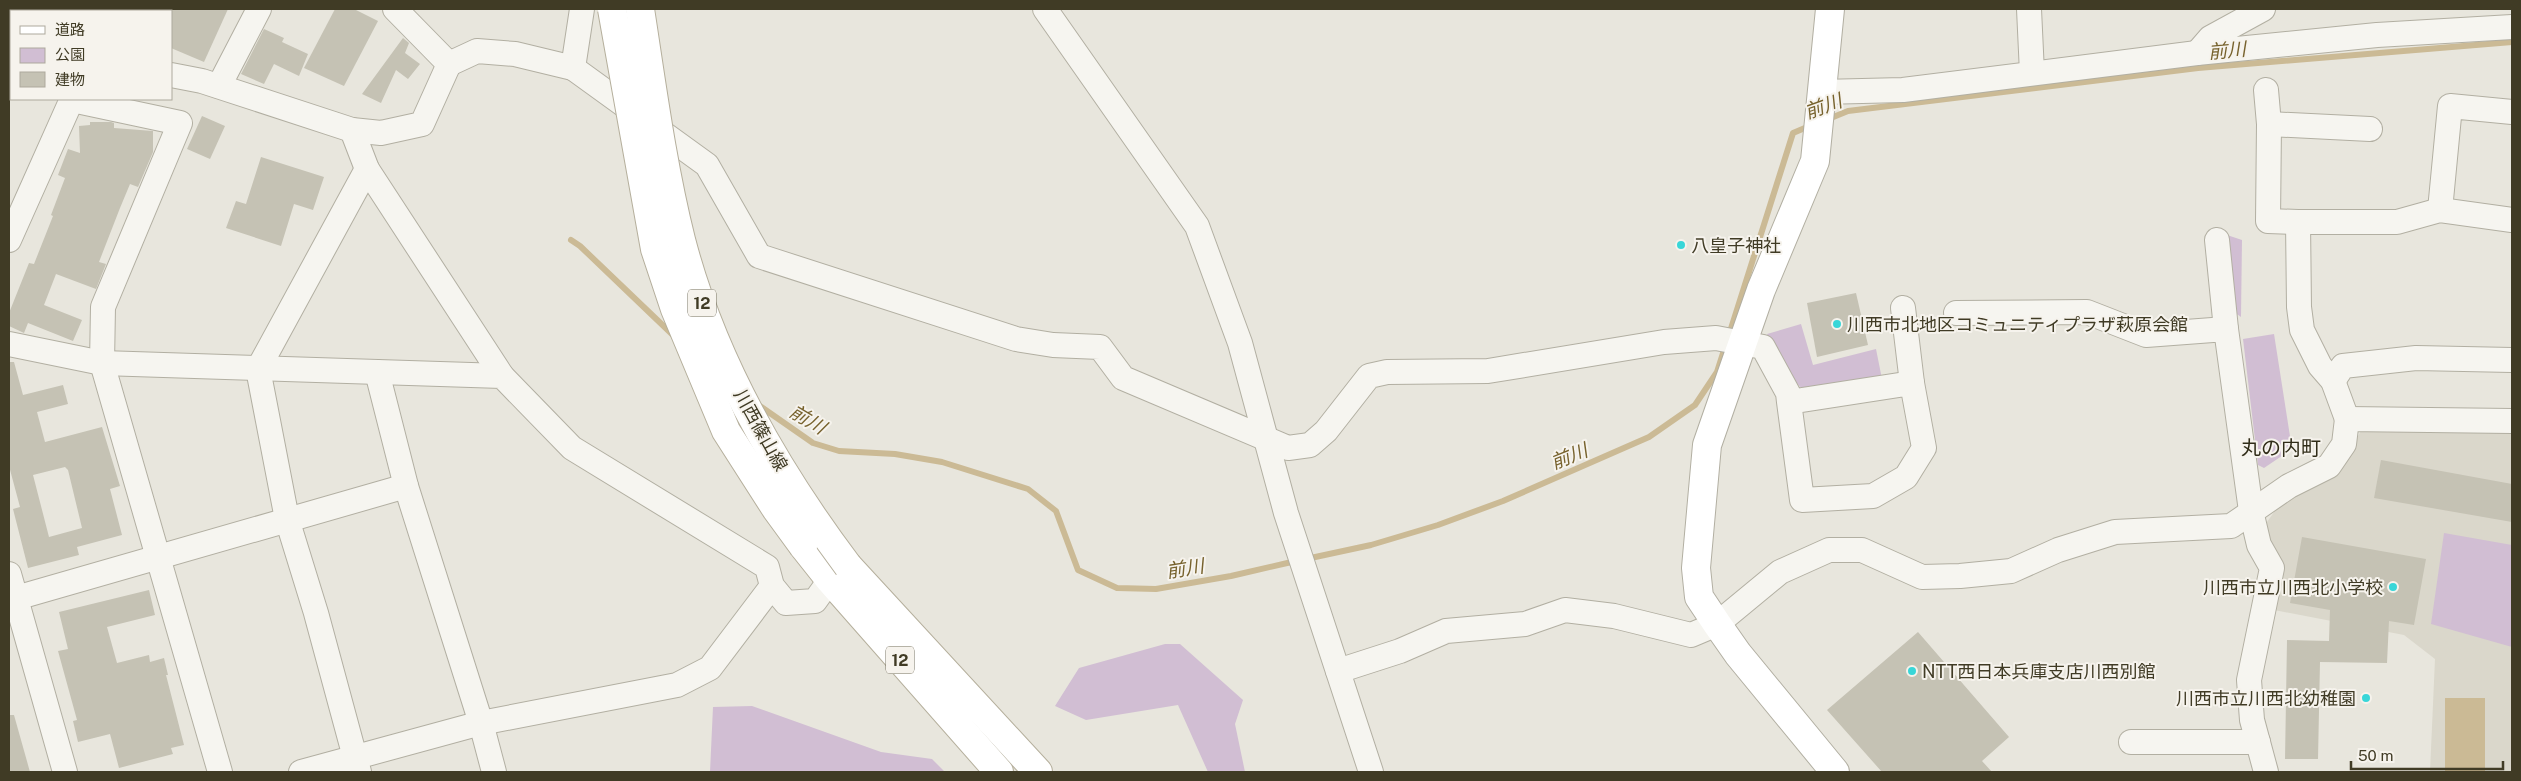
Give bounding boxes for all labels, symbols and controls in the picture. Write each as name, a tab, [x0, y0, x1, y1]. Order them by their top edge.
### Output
legend	[10, 10, 172, 100]
text: 道路	[55, 21, 85, 38]
water label: 前川	[2207, 37, 2249, 63]
text: 公園	[55, 46, 85, 63]
text: 建物	[55, 71, 85, 88]
water label: 前川	[1801, 88, 1846, 123]
place label: 八皇子神社	[1691, 235, 1781, 256]
marker: 八皇子神社	[1675, 239, 1687, 251]
road number: 12	[688, 290, 716, 316]
place label: 川西市北地区コミュニティプラザ萩原会館	[1847, 314, 2188, 335]
marker: 川西市北地区コミュニティプラザ萩原会館	[1831, 318, 1843, 330]
street label: 川西篠山線	[730, 386, 792, 474]
water label: 前川	[786, 400, 832, 439]
district label: 丸の内町	[2241, 436, 2321, 460]
water label: 前川	[1547, 438, 1593, 473]
water label: 前川	[1165, 554, 1207, 582]
place label: 川西市立川西北小学校	[2203, 577, 2383, 598]
marker: 川西市立川西北小学校	[2387, 581, 2399, 593]
road number: 12	[886, 646, 914, 674]
place label: NTT西日本兵庫支店川西別館	[1922, 661, 2155, 682]
marker: NTT西日本兵庫支店川西別館	[1906, 665, 1918, 677]
place label: 川西市立川西北幼稚園	[2176, 688, 2356, 709]
marker: 川西市立川西北幼稚園	[2360, 692, 2372, 704]
scale bar	[2351, 738, 2504, 770]
text: 50 m	[2358, 747, 2393, 764]

